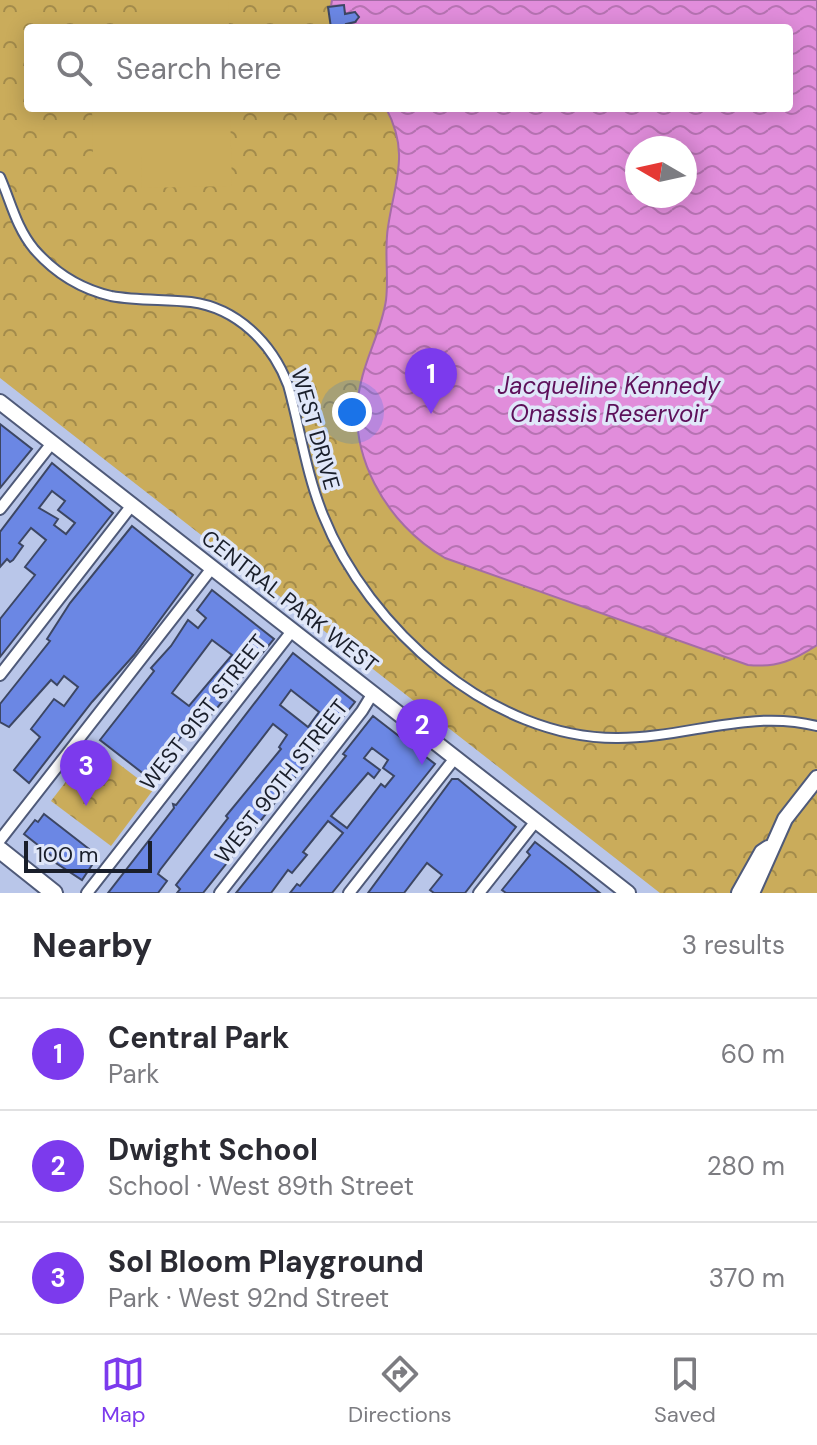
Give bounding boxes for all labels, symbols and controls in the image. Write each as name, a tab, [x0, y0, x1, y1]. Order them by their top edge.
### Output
search box	[24, 24, 793, 112]
icon: search	[52, 46, 96, 90]
text: Search here	[116, 49, 282, 88]
north arrow	[625, 136, 697, 208]
pin: 1	[405, 348, 457, 414]
street label: WEST DRIVE	[284, 365, 347, 493]
water label: Jacqueline Kennedy Onassis Reservoir	[498, 370, 721, 429]
your location	[332, 392, 372, 432]
street label: CENTRAL PARK WEST	[195, 523, 384, 679]
street label: WEST 91ST STREET	[133, 628, 273, 796]
street label: WEST 90TH STREET	[208, 693, 355, 869]
pin: 2	[396, 699, 448, 765]
pin: 3	[60, 740, 112, 806]
scale bar	[24, 837, 152, 873]
text: 100 m	[36, 840, 98, 869]
text: Nearby	[32, 923, 152, 968]
text: 3 results	[682, 928, 785, 962]
text: Central Park	[108, 1018, 289, 1057]
text: 1	[53, 1037, 63, 1071]
text: 60 m	[721, 1037, 785, 1071]
text: Park	[108, 1057, 159, 1091]
text: Dwight School	[108, 1130, 318, 1169]
text: 2	[50, 1149, 66, 1183]
text: 280 m	[707, 1149, 785, 1183]
text: School · West 89th Street	[108, 1169, 414, 1203]
text: Sol Bloom Playground	[108, 1242, 424, 1281]
text: 3	[50, 1261, 66, 1295]
text: 370 m	[709, 1261, 785, 1295]
text: Park · West 92nd Street	[108, 1281, 389, 1315]
tab: Map	[101, 1352, 146, 1429]
tab: Directions	[348, 1352, 452, 1429]
tab: Saved	[654, 1352, 716, 1429]

